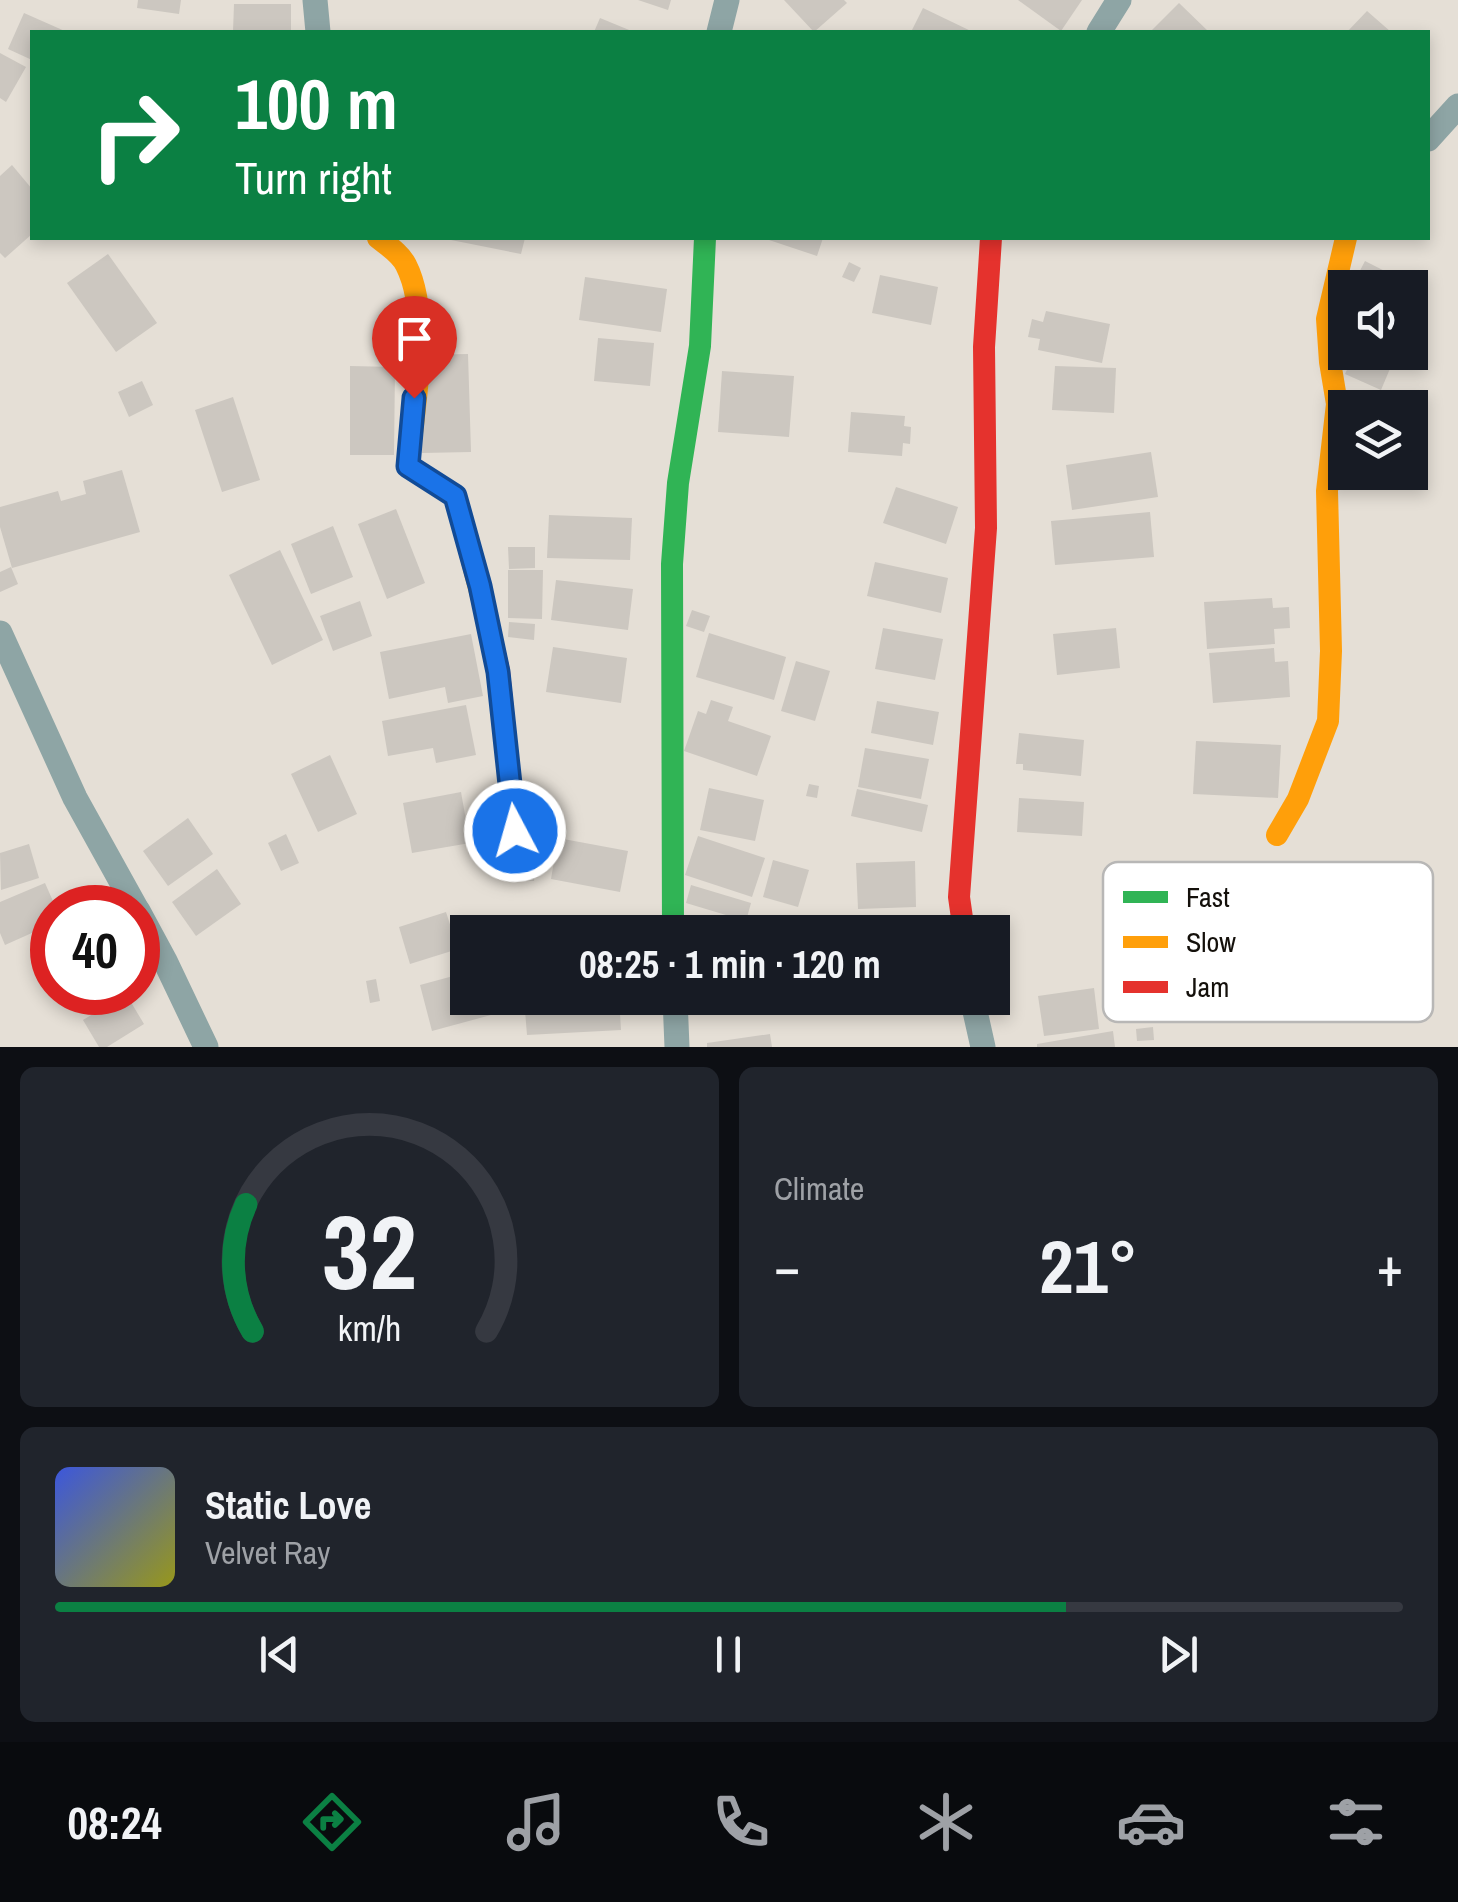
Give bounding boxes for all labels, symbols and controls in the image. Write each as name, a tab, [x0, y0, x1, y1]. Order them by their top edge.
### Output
text: 100 m	[235, 57, 398, 151]
icon: right	[70, 70, 200, 200]
text: Turn right	[235, 147, 392, 208]
map controls	[1328, 270, 1428, 490]
button: sound	[1328, 270, 1428, 370]
pin	[372, 296, 457, 399]
icon: arrive	[387, 311, 442, 366]
button: layers	[1328, 390, 1428, 490]
position arrow	[463, 779, 567, 883]
legend	[1103, 862, 1433, 1022]
text: Fast	[1186, 878, 1230, 916]
speed limit sign: 40	[30, 885, 160, 1015]
text: Slow	[1186, 923, 1236, 961]
text: 08:25 · 1 min · 120 m	[579, 939, 881, 990]
text: Jam	[1186, 968, 1229, 1006]
text: Climate	[774, 1167, 864, 1210]
text: 32	[322, 1181, 417, 1321]
text: 21°	[1039, 1215, 1138, 1316]
text: −	[774, 1229, 800, 1303]
text: +	[1377, 1229, 1403, 1303]
text: km/h	[338, 1304, 401, 1352]
text: Static Love	[205, 1480, 371, 1531]
text: Velvet Ray	[205, 1531, 330, 1574]
icon: previous	[252, 1627, 307, 1682]
icon: pause	[701, 1627, 756, 1682]
icon: next	[1151, 1627, 1206, 1682]
icon: directions	[297, 1787, 367, 1857]
icon: music	[501, 1787, 571, 1857]
icon: phone	[706, 1787, 776, 1857]
icon: climate	[911, 1787, 981, 1857]
icon: car	[1116, 1787, 1186, 1857]
icon: filters	[1321, 1787, 1391, 1857]
text: 08:24	[67, 1792, 162, 1853]

